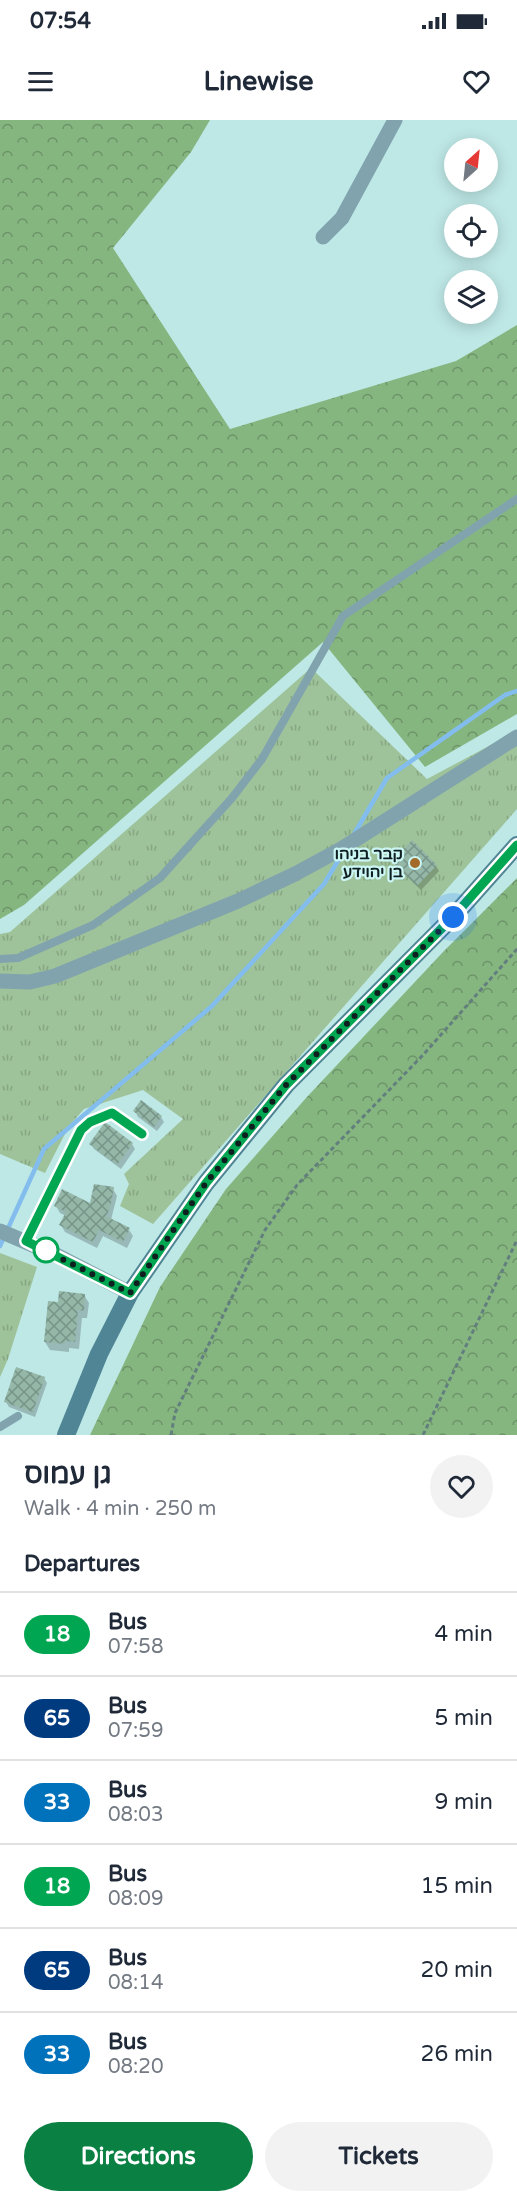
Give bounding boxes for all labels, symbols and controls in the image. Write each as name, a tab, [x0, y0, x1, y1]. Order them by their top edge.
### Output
text: 07:54	[30, 8, 91, 34]
icon: menu	[24, 65, 57, 98]
text: Linewise	[203, 65, 314, 98]
icon: heart	[460, 65, 493, 98]
north arrow	[444, 138, 498, 192]
map controls	[444, 138, 498, 324]
button: locate	[444, 204, 498, 258]
button: layers	[444, 270, 498, 324]
place label: קבר בניהו בן יהוידע	[335, 844, 404, 882]
marker: קבר בניהו בן יהוידע	[408, 856, 422, 870]
your location	[438, 902, 468, 932]
unlabelled marker	[33, 1237, 59, 1263]
button: heart	[430, 1455, 493, 1518]
text: גן עמוס	[24, 1457, 112, 1491]
text: Walk · 4 min · 250 m	[24, 1497, 216, 1521]
text: Departures	[24, 1551, 140, 1577]
text: Bus	[108, 1609, 147, 1635]
text: 4 min	[434, 1621, 493, 1647]
text: 18	[44, 1622, 70, 1647]
text: 07:58	[108, 1635, 163, 1659]
text: Bus	[108, 1693, 147, 1719]
text: 5 min	[434, 1705, 493, 1731]
text: 65	[44, 1706, 70, 1731]
text: 07:59	[108, 1719, 163, 1743]
text: Bus	[108, 1777, 147, 1803]
text: 9 min	[434, 1789, 493, 1815]
text: 33	[44, 1790, 70, 1815]
text: 08:03	[108, 1803, 163, 1827]
text: Bus	[108, 1861, 147, 1887]
text: 15 min	[421, 1873, 493, 1899]
text: 18	[44, 1874, 70, 1899]
text: 08:09	[108, 1887, 163, 1911]
text: Bus	[108, 1945, 147, 1971]
text: 20 min	[421, 1957, 493, 1983]
text: 65	[44, 1958, 70, 1983]
text: 08:14	[108, 1971, 163, 1995]
text: Bus	[108, 2029, 147, 2055]
text: 26 min	[421, 2041, 493, 2067]
text: 33	[44, 2042, 70, 2067]
text: 08:20	[108, 2055, 163, 2079]
button: Directions	[24, 2122, 253, 2191]
button: Tickets	[265, 2122, 493, 2191]

